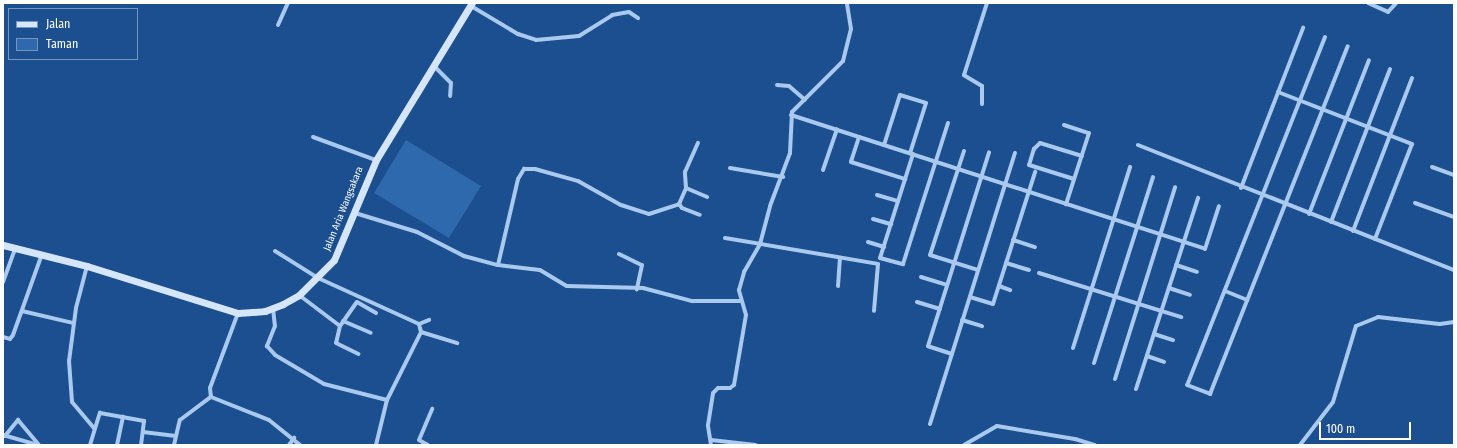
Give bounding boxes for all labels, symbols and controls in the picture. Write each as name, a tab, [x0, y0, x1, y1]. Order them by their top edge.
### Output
legend	[8, 8, 138, 60]
text: Jalan	[46, 17, 70, 31]
text: Taman	[46, 37, 78, 51]
street label: Jalan Aria Wangsakara	[322, 165, 366, 253]
scale bar	[1321, 414, 1413, 440]
text: 100 m	[1326, 422, 1355, 436]

